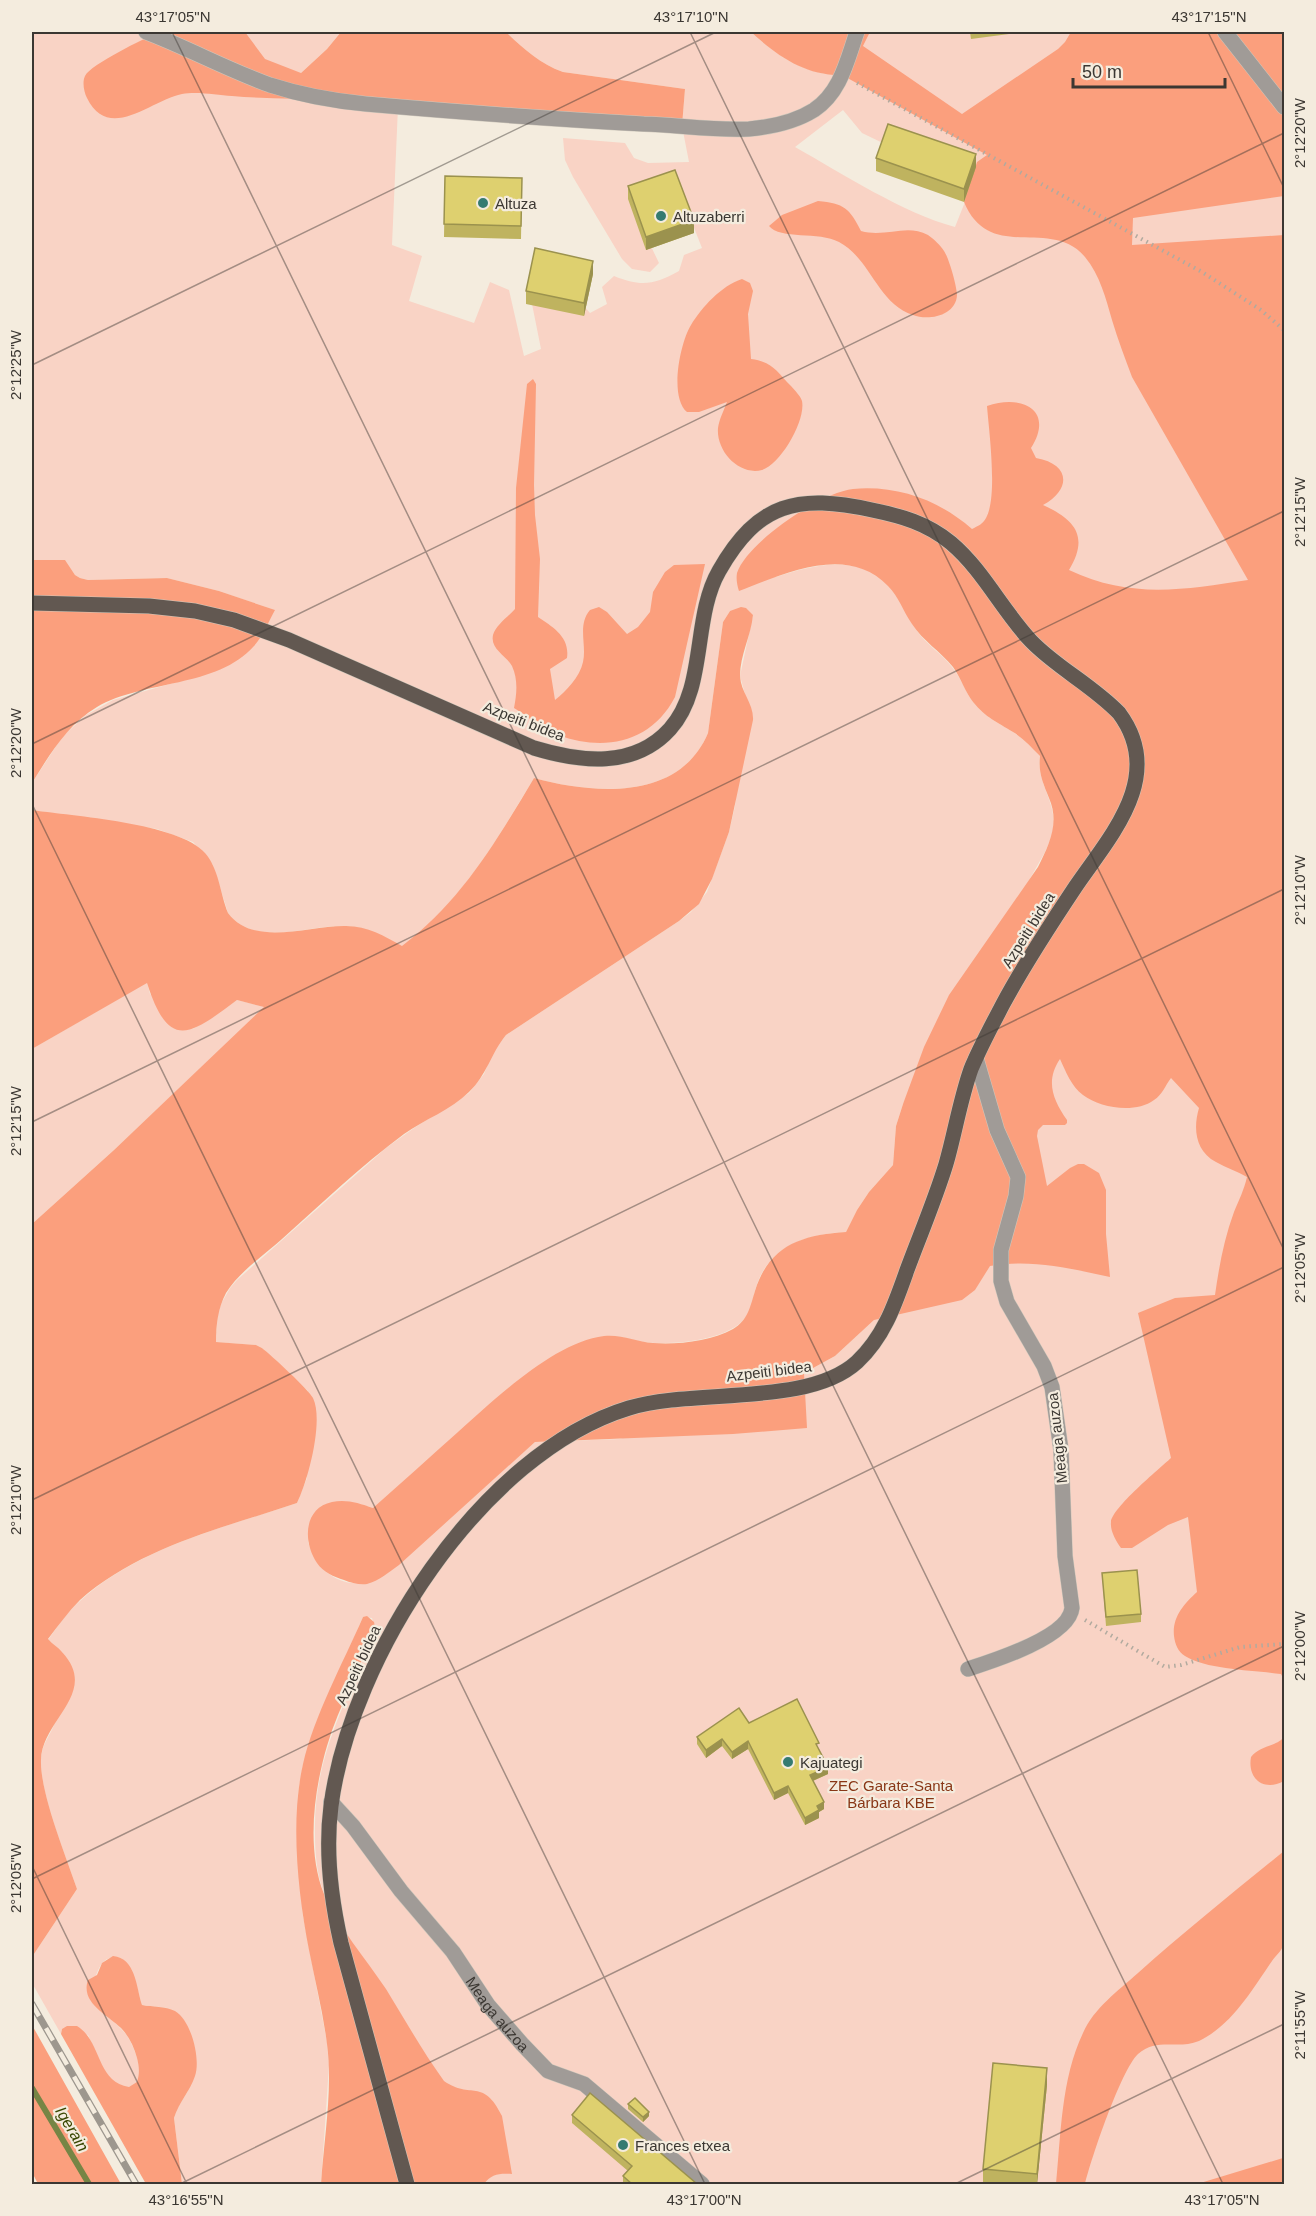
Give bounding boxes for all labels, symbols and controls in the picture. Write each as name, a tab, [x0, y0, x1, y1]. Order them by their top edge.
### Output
text: 43°17'05"N	[135, 8, 211, 25]
text: 43°17'10"N	[653, 8, 729, 25]
text: 43°17'15"N	[1171, 8, 1247, 25]
scale bar	[1073, 51, 1224, 89]
text: 50 m	[1082, 62, 1122, 82]
text: 2°12'20"W	[1291, 97, 1308, 168]
place label: Altuza	[495, 195, 537, 212]
marker: Altuza	[476, 196, 490, 210]
place label: Altuzaberri	[673, 208, 745, 225]
marker: Altuzaberri	[654, 209, 668, 223]
text: 2°12'25"W	[7, 329, 24, 400]
text: 2°12'15"W	[1291, 476, 1308, 547]
street label: Azpeiti bidea	[481, 698, 568, 745]
text: 2°12'20"W	[7, 707, 24, 778]
text: 2°12'10"W	[1291, 854, 1308, 925]
street label: Azpeiti bidea	[998, 889, 1058, 971]
text: 2°12'15"W	[7, 1085, 24, 1156]
text: 2°12'05"W	[1291, 1232, 1308, 1303]
street label: Azpeiti bidea	[725, 1357, 813, 1385]
street label: Meaga auzoa	[1044, 1391, 1070, 1484]
text: 2°12'10"W	[7, 1464, 24, 1535]
text: 2°12'00"W	[1291, 1610, 1308, 1681]
street label: Azpeiti bidea	[332, 1622, 384, 1708]
place label: Kajuategi	[800, 1754, 863, 1771]
marker: Kajuategi	[781, 1755, 795, 1769]
park label: ZEC Garate-Santa Bárbara KBE	[829, 1777, 954, 1811]
text: 2°12'05"W	[7, 1842, 24, 1913]
street label: Meaga auzoa	[463, 1973, 533, 2055]
text: 2°11'55"W	[1291, 1990, 1308, 2059]
water label: Igerain	[52, 2104, 92, 2154]
place label: Frances etxea	[635, 2137, 731, 2154]
marker: Frances etxea	[616, 2138, 630, 2152]
text: 43°16'55"N	[148, 2191, 224, 2208]
text: 43°17'00"N	[666, 2191, 742, 2208]
text: 43°17'05"N	[1184, 2191, 1260, 2208]

